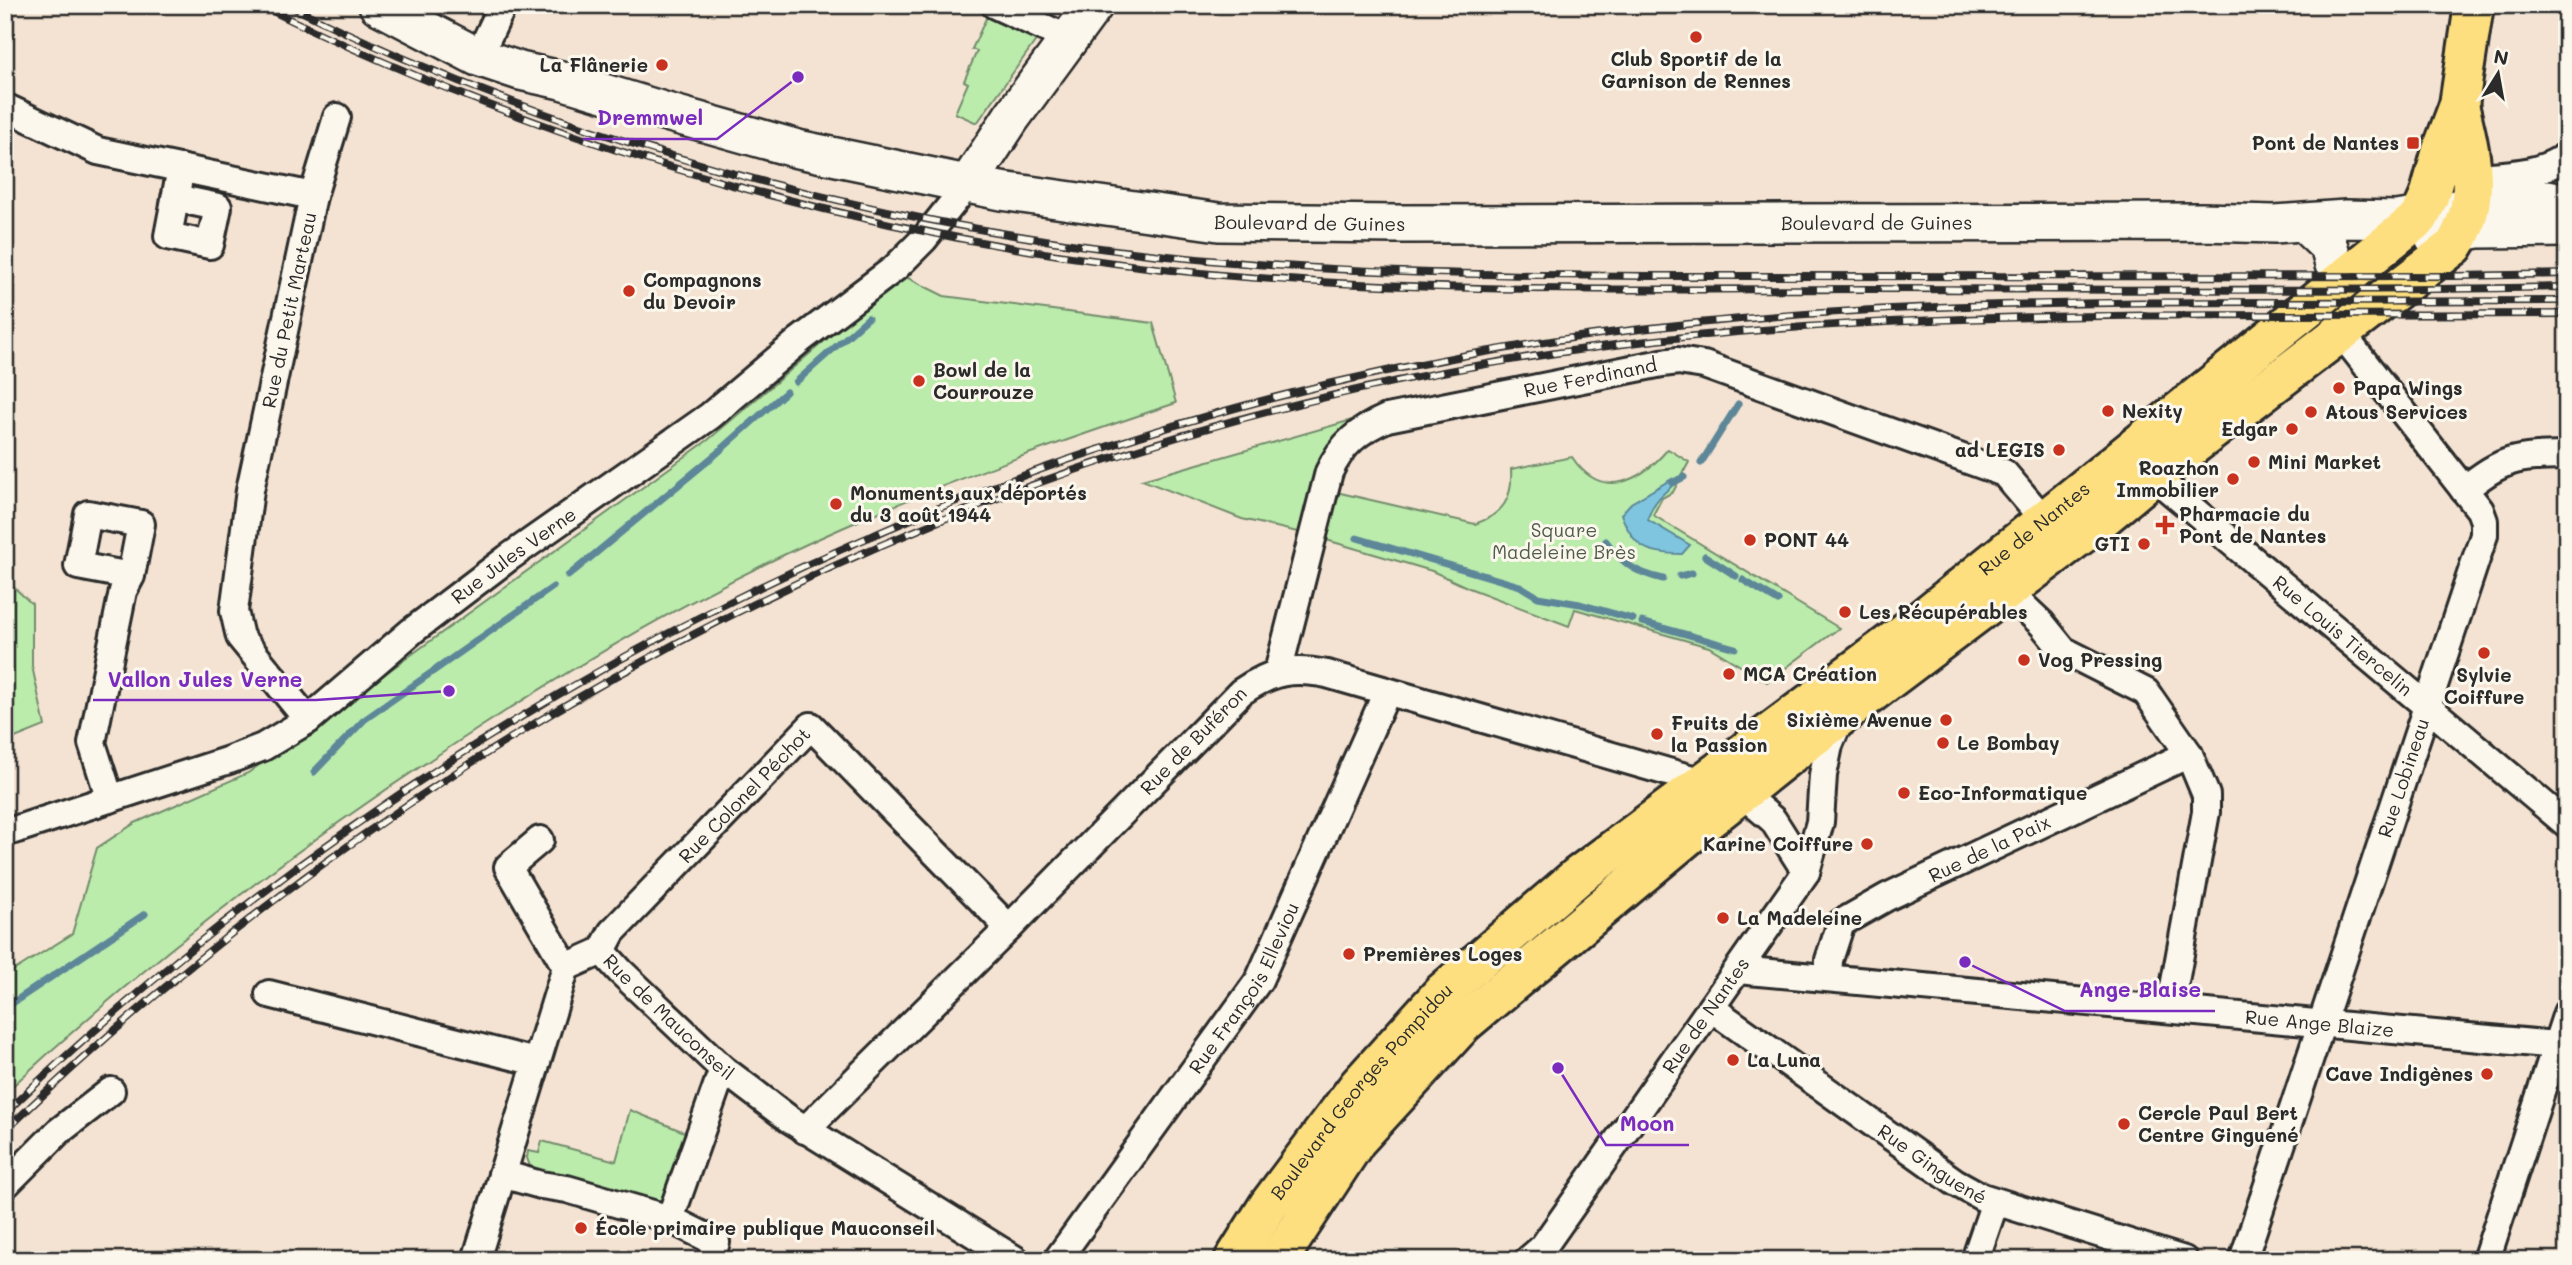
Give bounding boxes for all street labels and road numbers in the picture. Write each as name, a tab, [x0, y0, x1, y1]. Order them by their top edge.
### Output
street label: Boulevard de Guines	[1214, 209, 1405, 236]
street label: Rue du Petit Marteau	[256, 210, 322, 410]
street label: Boulevard de Guines	[1781, 210, 1972, 235]
street label: Rue Ferdinand	[1521, 351, 1659, 402]
street label: Rue de Nantes	[1973, 476, 2095, 581]
street label: Rue Jules Verne	[446, 501, 581, 609]
street label: Rue Louis Tiercelin	[2268, 569, 2418, 701]
street label: Rue de Buféron	[1134, 681, 1252, 800]
street label: Rue Lobineau	[2371, 715, 2434, 841]
street label: Rue Colonel Péchot	[673, 721, 815, 868]
street label: Rue de la Paix	[1924, 809, 2054, 888]
street label: Rue François Elleviou	[1183, 898, 1304, 1078]
street label: Rue de Mauconseil	[598, 948, 740, 1085]
street label: Rue de Nantes	[1656, 952, 1754, 1078]
street label: Boulevard Georges Pompidou	[1264, 977, 1457, 1204]
street label: Rue Ange Blaize	[2244, 1004, 2395, 1042]
street label: Rue Ginguené	[1873, 1118, 1991, 1209]

